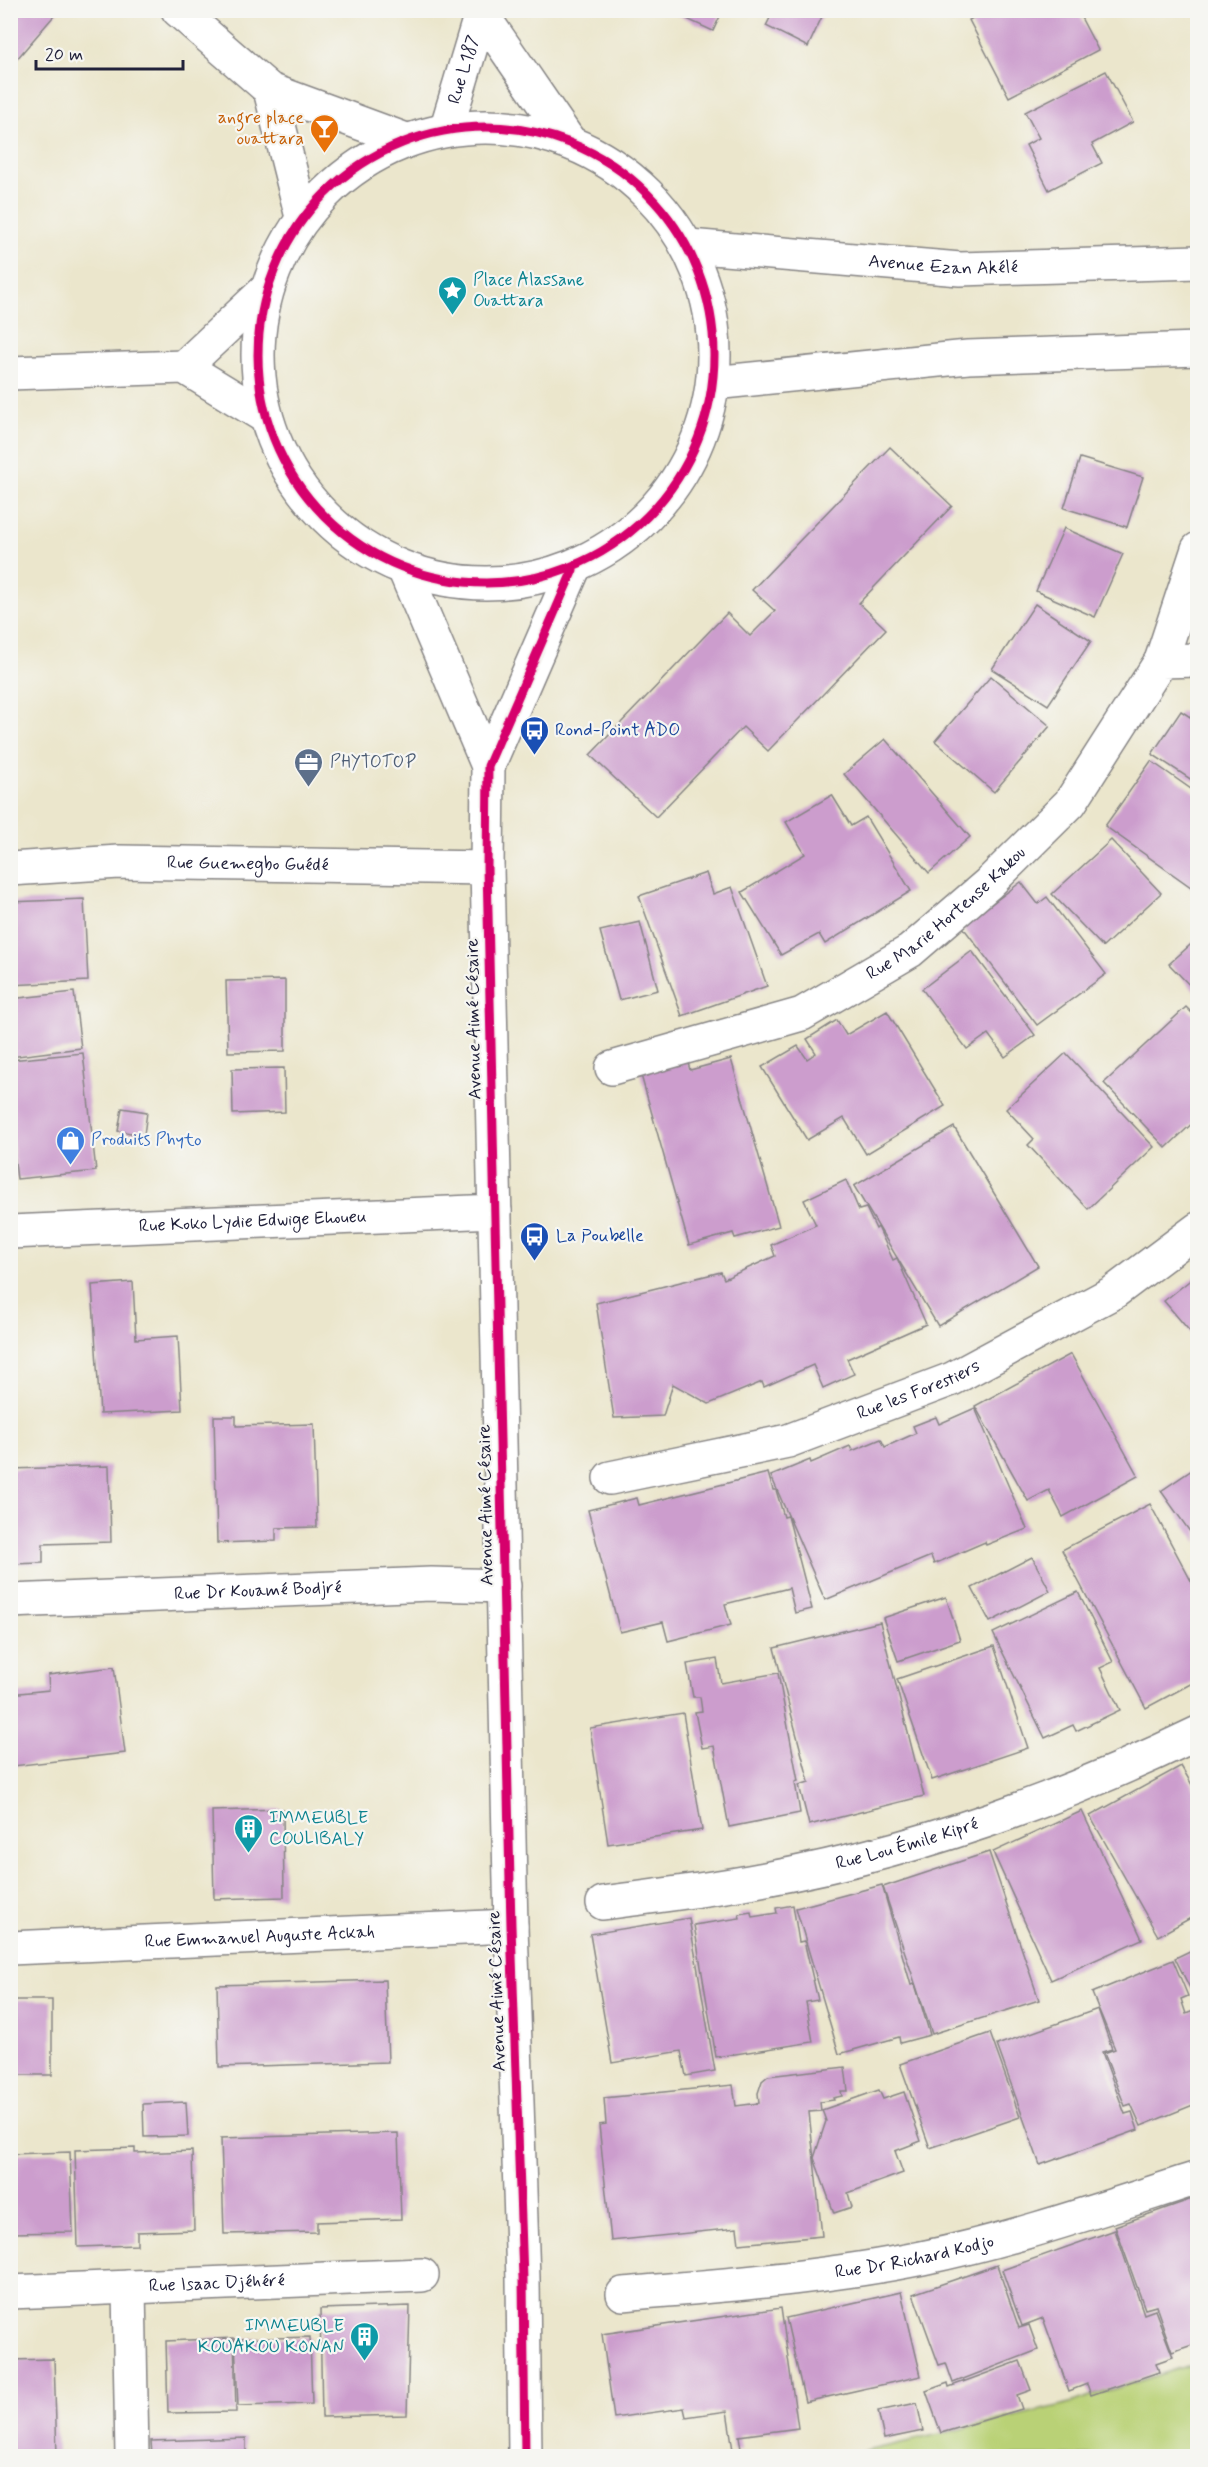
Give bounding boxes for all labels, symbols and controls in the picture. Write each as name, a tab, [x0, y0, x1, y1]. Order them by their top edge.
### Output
street label: Rue L187	[442, 32, 486, 107]
scale bar	[36, 33, 183, 71]
text: 20 m	[45, 43, 83, 67]
place label: angre place ouattara	[218, 106, 304, 151]
bar icon: angre place ouattara	[309, 112, 341, 154]
street label: Avenue Ezan Akélé	[867, 249, 1018, 281]
place label: Place Alassane Ouattara	[473, 268, 584, 313]
place icon: Place Alassane Ouattara	[436, 274, 468, 316]
bus stop icon: Rond-Point ADO	[518, 714, 550, 756]
place label: Rond-Point ADO	[555, 718, 680, 742]
office icon: PHYTOTOP	[293, 746, 325, 788]
place label: PHYTOTOP	[330, 750, 416, 774]
street label: Rue Marie Hortense Kakou	[862, 841, 1031, 986]
street label: Rue Guemegbo Guédé	[167, 851, 329, 877]
street label: Avenue Aimé Césaire	[461, 938, 487, 1100]
shop icon: Produits Phyto	[54, 1124, 86, 1166]
place label: Produits Phyto	[91, 1128, 202, 1152]
street label: Rue Koko Lydie Edwige Ehoueu	[138, 1205, 367, 1238]
bus stop icon: La Poubelle	[519, 1220, 551, 1262]
place label: La Poubelle	[556, 1224, 644, 1248]
street label: Rue les Forestiers	[854, 1354, 984, 1426]
street label: Avenue Aimé Césaire	[473, 1424, 499, 1586]
street label: Rue Dr Kouamé Bodjré	[174, 1576, 342, 1606]
place label: IMMEUBLE COULIBALY	[269, 1806, 368, 1851]
building icon: IMMEUBLE COULIBALY	[232, 1812, 264, 1854]
street label: Rue Lou Émile Kipré	[833, 1812, 981, 1876]
street label: Avenue Aimé Césaire	[482, 1910, 512, 2072]
street label: Rue Emmanuel Auguste Ackah	[144, 1920, 375, 1954]
street label: Rue Dr Richard Kodjo	[833, 2229, 997, 2285]
street label: Rue Isaac Djéhéré	[148, 2269, 285, 2298]
place label: IMMEUBLE KOUAKOU KONAN	[198, 2314, 344, 2359]
building icon: IMMEUBLE KOUAKOU KONAN	[349, 2320, 381, 2362]

